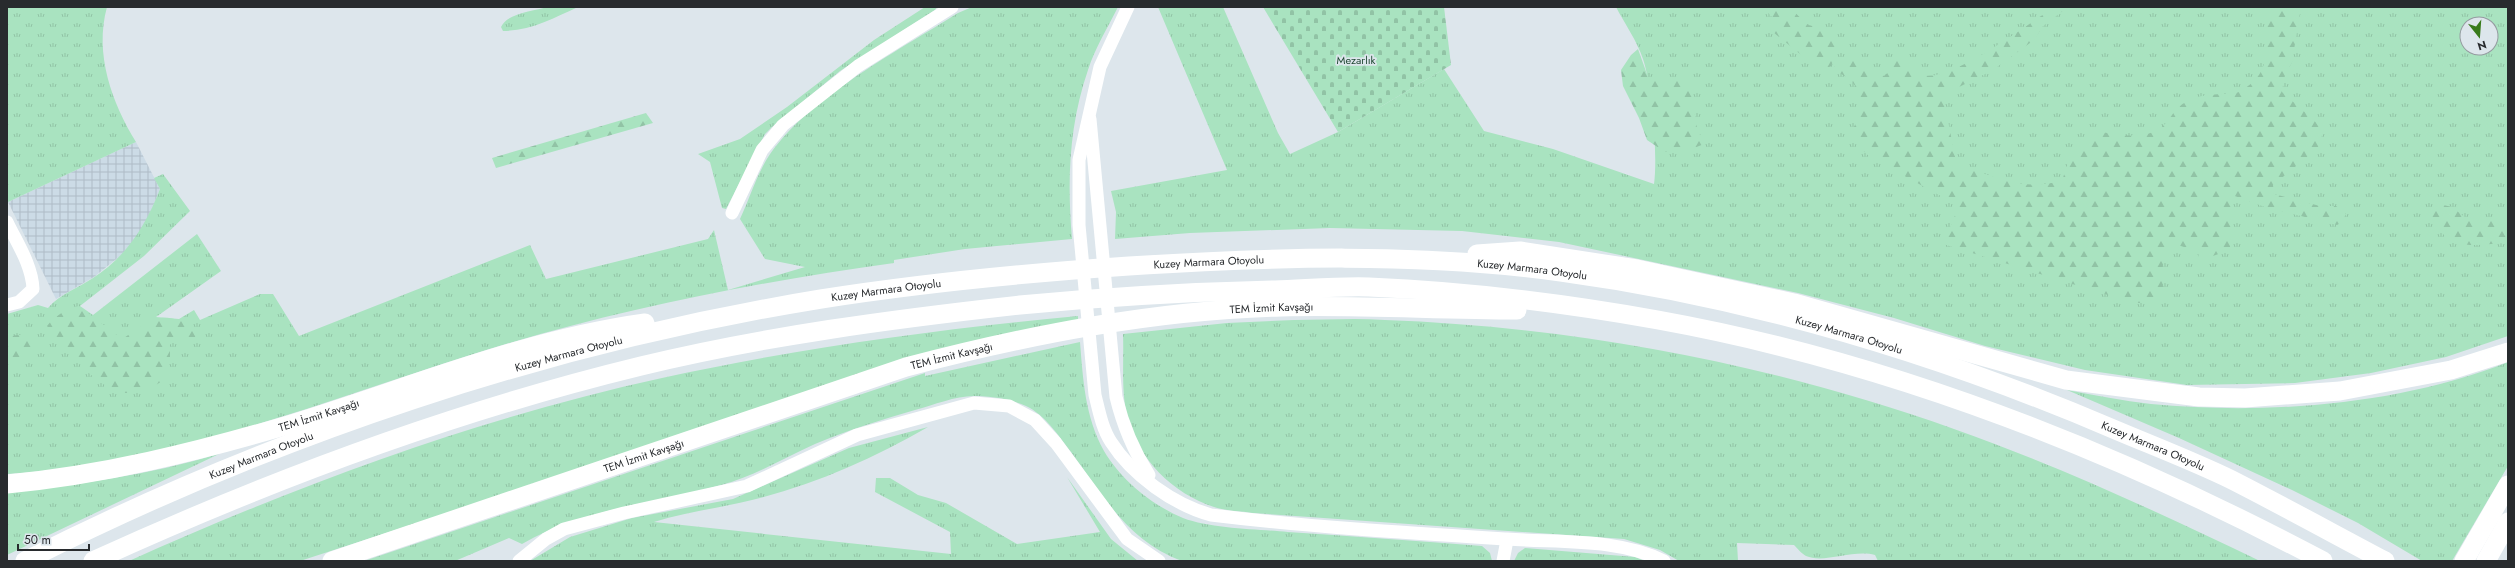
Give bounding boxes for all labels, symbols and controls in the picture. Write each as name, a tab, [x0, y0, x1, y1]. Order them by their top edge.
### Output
north arrow	[2459, 16, 2499, 56]
text: N	[2475, 37, 2488, 54]
park label: Mezarlık	[1337, 52, 1376, 68]
street label: Kuzey Marmara Otoyolu	[1153, 251, 1264, 272]
street label: Kuzey Marmara Otoyolu	[1477, 255, 1588, 284]
street label: Kuzey Marmara Otoyolu	[830, 275, 942, 305]
street label: TEM İzmit Kavşağı	[1229, 299, 1313, 317]
street label: Kuzey Marmara Otoyolu	[1794, 311, 1905, 358]
street label: Kuzey Marmara Otoyolu	[513, 332, 624, 376]
street label: TEM İzmit Kavşağı	[909, 338, 994, 373]
street label: TEM İzmit Kavşağı	[277, 395, 361, 435]
street label: Kuzey Marmara Otoyolu	[2099, 417, 2207, 474]
street label: Kuzey Marmara Otoyolu	[207, 427, 316, 483]
street label: TEM İzmit Kavşağı	[601, 435, 686, 477]
scale bar	[18, 526, 89, 552]
text: 50 m	[24, 531, 51, 549]

